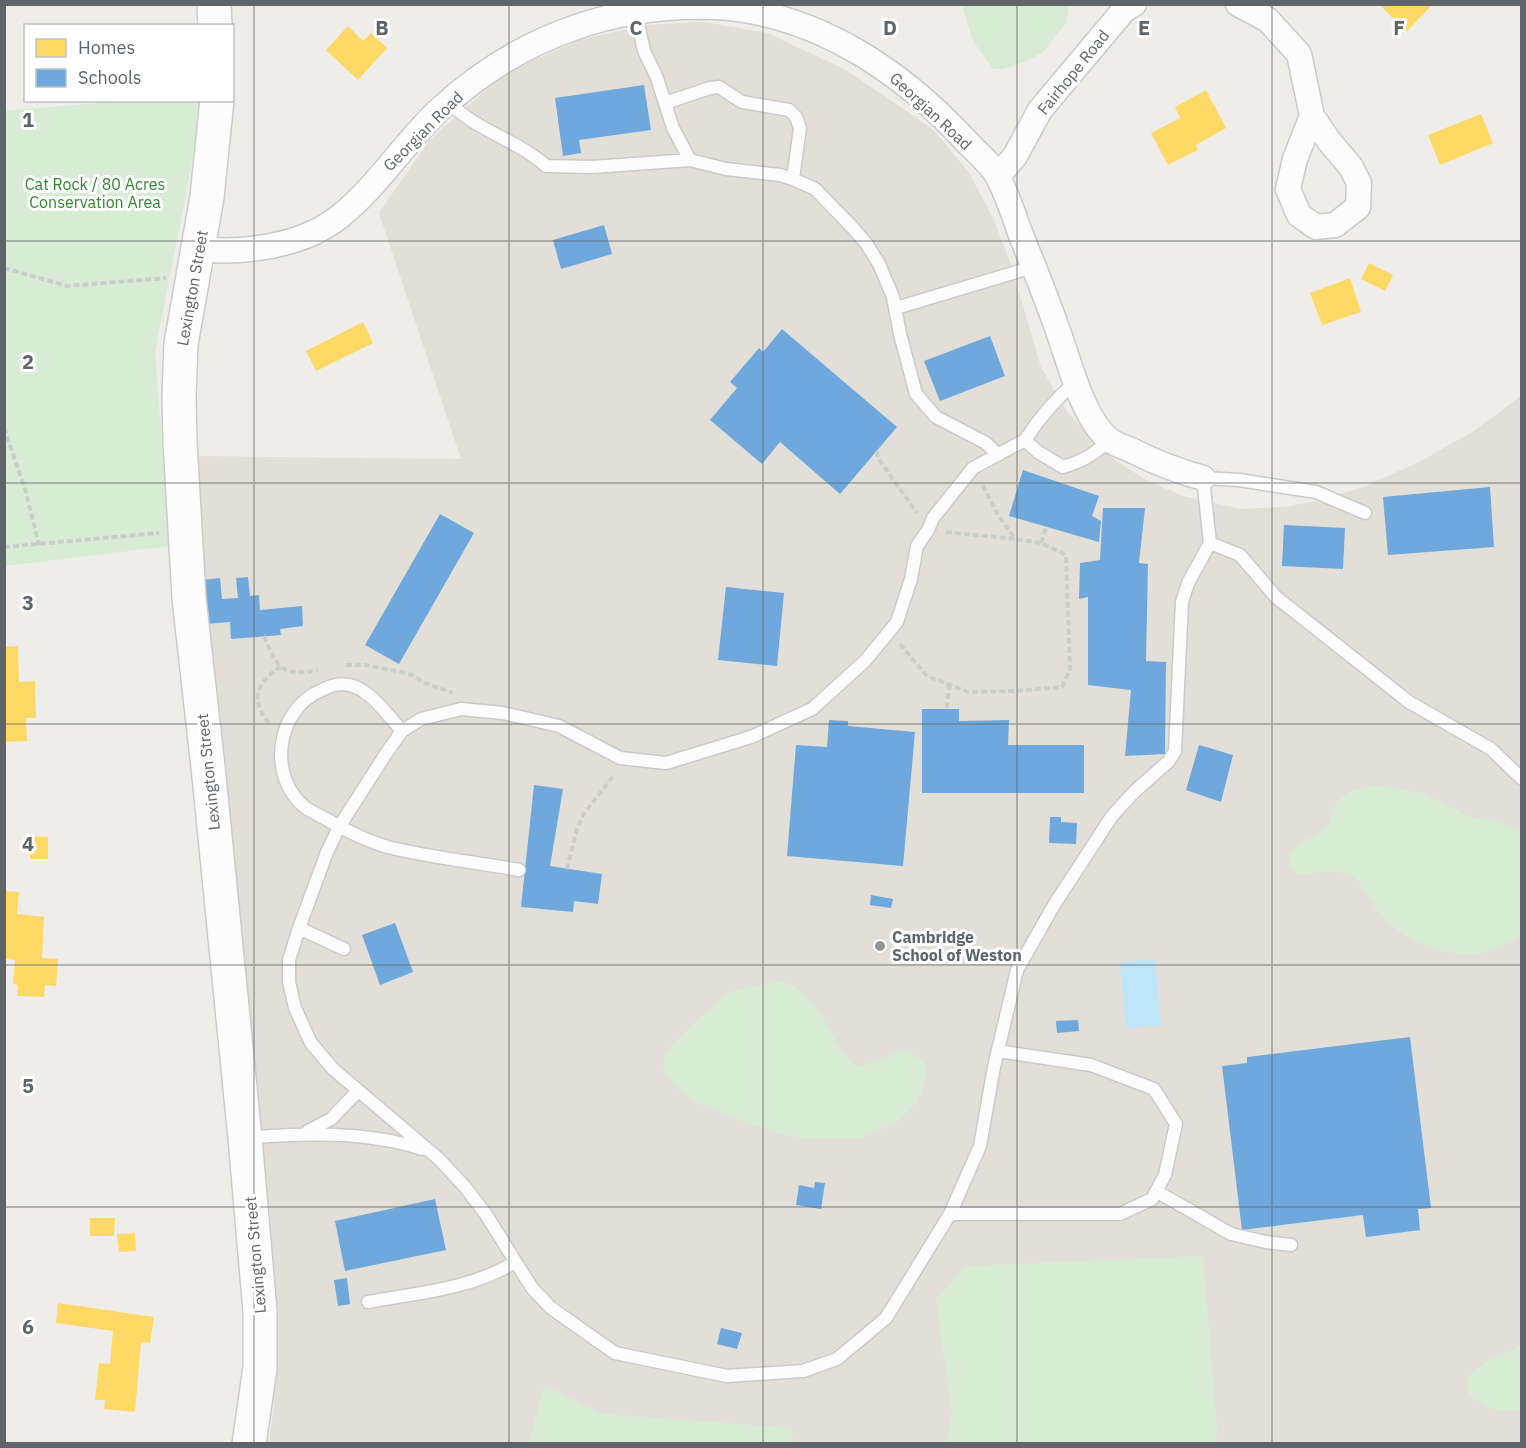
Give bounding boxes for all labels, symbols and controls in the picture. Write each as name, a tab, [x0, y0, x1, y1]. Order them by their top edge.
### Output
text: B	[375, 14, 389, 41]
text: C	[629, 14, 643, 41]
text: D	[883, 14, 897, 41]
text: E	[1138, 14, 1150, 41]
text: F	[1393, 14, 1405, 41]
legend	[24, 24, 234, 102]
street label: Fairhope Road	[1033, 26, 1113, 118]
text: Homes	[78, 36, 135, 59]
text: Schools	[78, 66, 142, 89]
street label: Georgian Road	[886, 68, 976, 154]
street label: Georgian Road	[379, 87, 467, 175]
text: 1	[22, 106, 34, 133]
park label: Cat Rock / 80 Acres Conservation Area	[25, 174, 165, 212]
street label: Lexington Street	[172, 228, 212, 348]
text: 2	[22, 348, 34, 375]
text: 3	[22, 589, 34, 616]
street label: Lexington Street	[192, 713, 224, 831]
text: 4	[22, 830, 34, 857]
place label: Cambridge School of Weston	[892, 927, 1022, 965]
marker: Cambridge School of Weston	[873, 939, 887, 953]
text: 5	[22, 1072, 34, 1099]
street label: Lexington Street	[240, 1196, 270, 1314]
text: 6	[22, 1313, 34, 1340]

